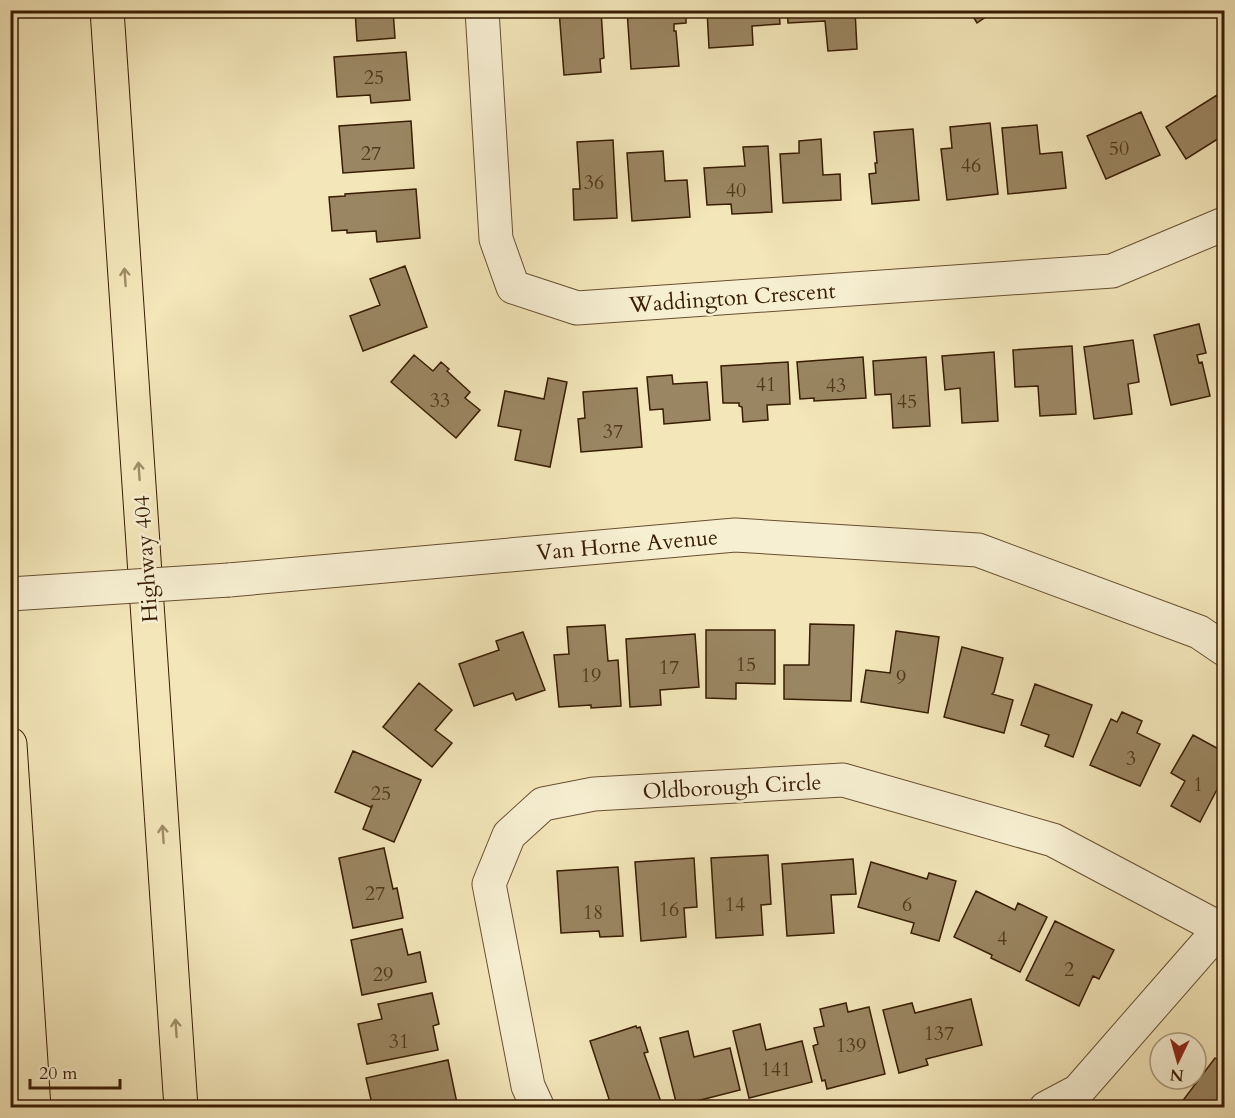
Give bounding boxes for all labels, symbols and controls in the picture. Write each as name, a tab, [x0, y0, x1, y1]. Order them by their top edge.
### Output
house number: 25	[364, 64, 384, 91]
house number: 50	[1109, 135, 1129, 162]
house number: 27	[361, 140, 381, 167]
house number: 46	[961, 152, 981, 179]
house number: 36	[584, 169, 604, 196]
house number: 40	[726, 177, 746, 204]
one-way arrow	[120, 267, 131, 287]
street label: Waddington Crescent	[627, 276, 836, 320]
house number: 41	[756, 371, 776, 398]
house number: 43	[826, 372, 846, 399]
house number: 33	[430, 387, 450, 414]
house number: 45	[897, 388, 917, 415]
house number: 37	[603, 418, 623, 445]
one-way arrow	[133, 462, 144, 482]
street label: Highway 404	[127, 494, 165, 624]
street label: Van Horne Avenue	[535, 522, 719, 568]
house number: 15	[736, 651, 756, 678]
house number: 17	[659, 654, 679, 681]
house number: 19	[581, 662, 601, 689]
house number: 9	[896, 664, 906, 691]
house number: 3	[1126, 745, 1136, 772]
street label: Oldborough Circle	[642, 767, 822, 807]
house number: 1	[1193, 771, 1203, 798]
house number: 25	[371, 780, 391, 807]
one-way arrow	[157, 824, 168, 844]
house number: 27	[365, 880, 385, 907]
house number: 14	[725, 891, 745, 918]
house number: 6	[902, 891, 912, 918]
house number: 16	[659, 896, 679, 923]
house number: 18	[583, 899, 603, 926]
house number: 4	[997, 925, 1007, 952]
house number: 2	[1064, 956, 1074, 983]
house number: 29	[373, 961, 393, 988]
one-way arrow	[170, 1019, 181, 1039]
house number: 137	[924, 1020, 954, 1047]
house number: 31	[389, 1028, 409, 1055]
north arrow	[1148, 1031, 1208, 1091]
house number: 139	[836, 1032, 866, 1059]
scale bar	[30, 1052, 120, 1090]
house number: 141	[761, 1056, 791, 1083]
text: 20 m	[39, 1061, 78, 1086]
text: N	[1169, 1063, 1185, 1087]

